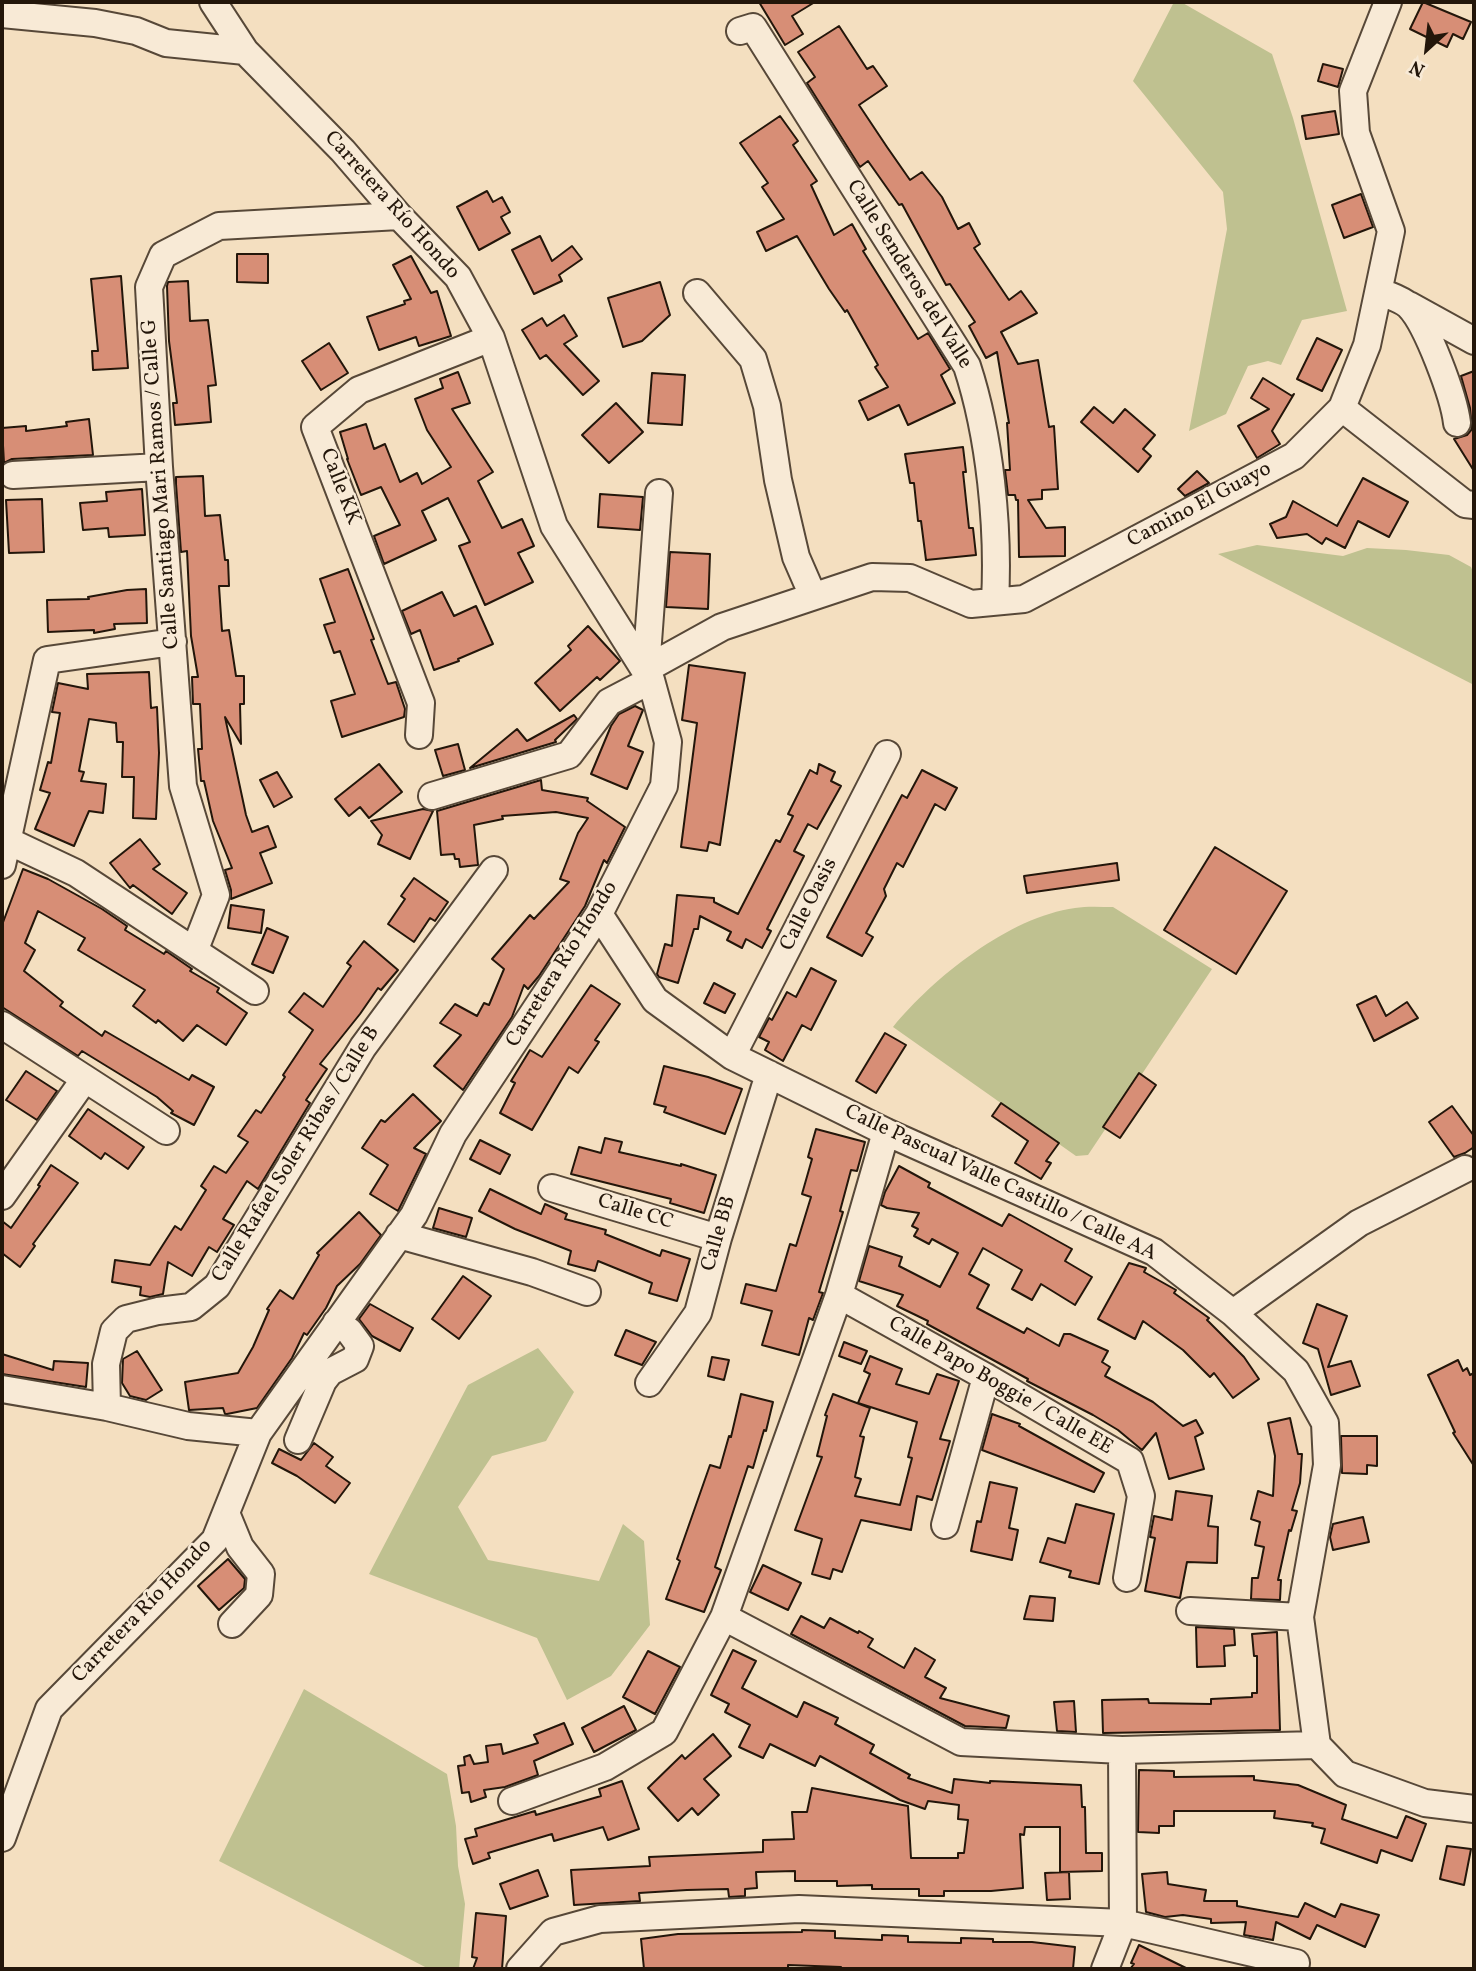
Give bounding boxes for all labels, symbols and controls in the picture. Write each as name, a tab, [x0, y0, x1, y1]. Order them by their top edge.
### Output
north arrow	[1392, 14, 1462, 84]
text: N	[1405, 53, 1430, 82]
street label: Carretera Río Hondo	[318, 127, 464, 285]
street label: Calle Senderos del Valle	[840, 176, 976, 374]
street label: Calle Santiago Mari Ramos / Calle G	[138, 318, 186, 650]
street label: Calle KK	[313, 445, 365, 529]
street label: Camino El Guayo	[1124, 457, 1276, 555]
street label: Calle Oasis	[776, 854, 844, 956]
street label: Carretera Río Hondo	[502, 877, 624, 1053]
street label: Calle Rafael Soler Ribas / Calle B	[208, 1022, 386, 1288]
street label: Calle Pascual Valle Castillo / Calle AA	[840, 1100, 1160, 1268]
street label: Calle CC	[594, 1190, 676, 1236]
street label: Calle BB	[697, 1193, 743, 1275]
street label: Calle Papo Boggie / Calle EE	[883, 1312, 1117, 1462]
street label: Carretera Río Hondo	[68, 1535, 218, 1689]

